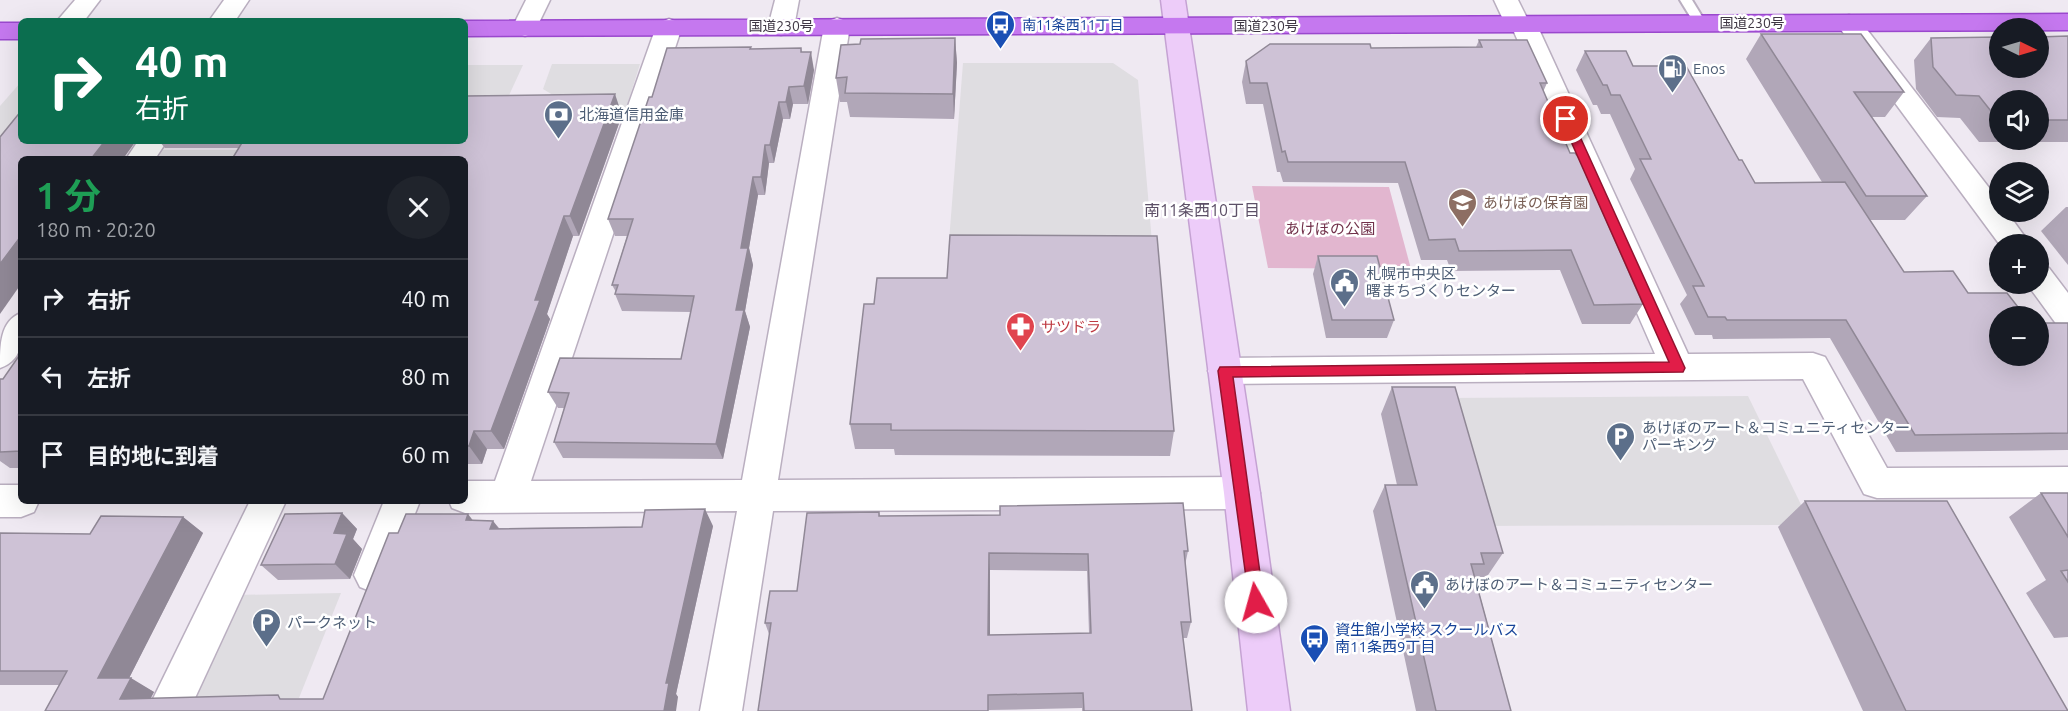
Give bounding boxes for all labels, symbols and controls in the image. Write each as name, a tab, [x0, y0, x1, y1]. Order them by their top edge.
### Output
bus stop icon: 南11条西11丁目	[985, 9, 1017, 51]
street label: 国道230号	[1719, 15, 1785, 31]
place label: 南11条西11丁目	[1022, 17, 1124, 33]
street label: 国道230号	[748, 18, 814, 34]
street label: 国道230号	[1233, 18, 1299, 34]
north arrow	[1989, 18, 2049, 78]
map controls	[1989, 18, 2049, 366]
text: 40 m	[135, 38, 229, 85]
icon: right	[36, 42, 114, 120]
fuel station icon: Enos	[1656, 52, 1688, 94]
place label: Enos	[1693, 60, 1725, 77]
button: sound	[1989, 90, 2049, 150]
text: 右折	[135, 93, 189, 123]
pin	[1540, 93, 1591, 144]
bank icon: 北海道信用金庫	[542, 98, 574, 140]
icon: arrive	[1549, 102, 1582, 135]
place label: 北海道信用金庫	[579, 106, 684, 123]
button: layers	[1989, 162, 2049, 222]
text: 1 分	[36, 175, 101, 216]
button: close	[387, 176, 450, 239]
school or university icon: あけぼの保育園	[1446, 186, 1478, 228]
place label: あけぼの保育園	[1483, 194, 1588, 211]
district label: 南11条西10丁目	[1144, 201, 1260, 219]
text: 180 m · 20:20	[36, 218, 156, 241]
park label: あけぼの公園	[1285, 220, 1375, 237]
button: +	[1989, 234, 2049, 294]
place label: 札幌市中央区 曙まちづくりセンター	[1366, 265, 1516, 299]
public building icon: 札幌市中央区 曙まちづくりセンター	[1329, 266, 1361, 308]
icon: right	[36, 282, 69, 315]
text: 40 m	[401, 286, 450, 311]
text: 右折	[87, 287, 131, 312]
button: −	[1989, 306, 2049, 366]
pharmacy icon: サツドラ	[1004, 310, 1036, 352]
place label: サツドラ	[1041, 318, 1101, 335]
icon: left	[36, 360, 69, 393]
text: 80 m	[401, 364, 450, 389]
text: 左折	[87, 365, 131, 390]
place label: あけぼのアート＆コミュニティセンター パーキング	[1642, 419, 1910, 453]
parking icon: あけぼのアート＆コミュニティセンター パーキング	[1605, 420, 1637, 462]
icon: arrive	[36, 438, 69, 471]
text: 60 m	[401, 442, 450, 467]
text: 目的地に到着	[87, 443, 219, 468]
public building icon: あけぼのアート＆コミュニティセンター	[1408, 568, 1440, 610]
position arrow	[1224, 570, 1288, 634]
place label: あけぼのアート＆コミュニティセンター	[1445, 576, 1713, 593]
parking icon: パークネット	[250, 606, 282, 648]
place label: パークネット	[287, 614, 377, 631]
place label: 資生館小学校 スクールバス 南11条西9丁目	[1335, 621, 1518, 655]
bus stop icon: 資生館小学校 スクールバス 南11条西9丁目	[1298, 622, 1330, 664]

